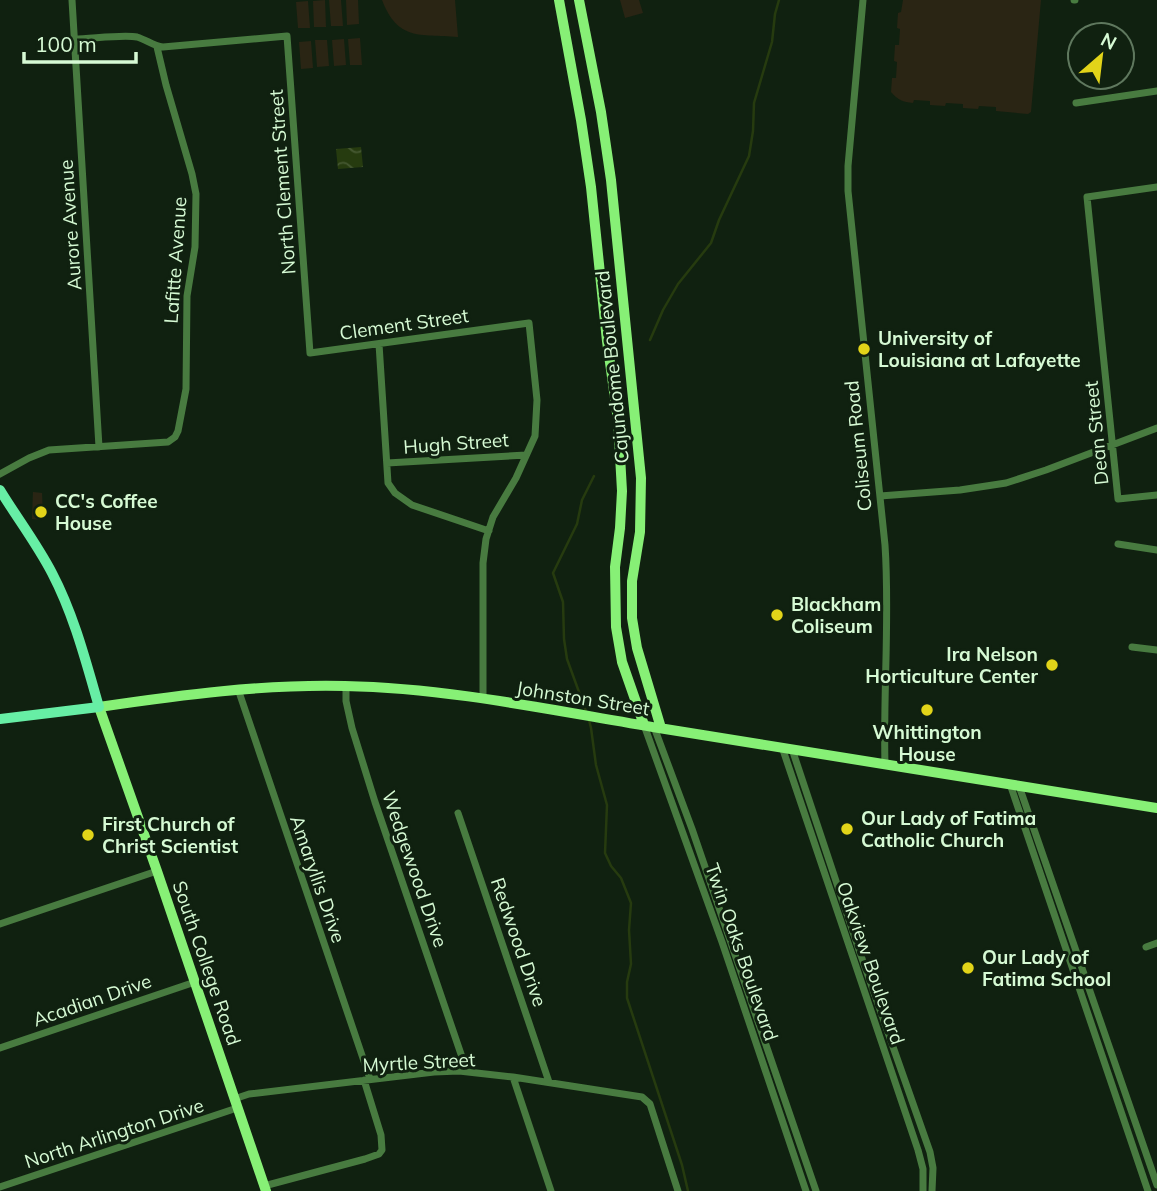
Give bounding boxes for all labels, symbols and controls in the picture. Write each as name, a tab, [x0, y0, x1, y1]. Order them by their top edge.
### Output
scale bar	[24, 21, 136, 65]
north arrow	[1066, 21, 1136, 91]
text: N	[1097, 27, 1121, 55]
text: 100 m	[35, 31, 97, 57]
street label: North Clement Street	[264, 88, 300, 275]
street label: Aurore Avenue	[53, 159, 87, 291]
street label: Lafitte Avenue	[159, 196, 191, 324]
street label: Cajundome Boulevard	[590, 269, 634, 465]
street label: Clement Street	[338, 303, 470, 345]
place label: University of Louisiana at Lafayette	[878, 326, 1081, 372]
marker: University of Louisiana at Lafayette	[856, 341, 872, 357]
street label: Dean Street	[1079, 379, 1113, 486]
street label: Coliseum Road	[839, 380, 877, 512]
street label: Hugh Street	[402, 427, 510, 459]
place label: CC's Coffee House	[55, 489, 158, 535]
marker: CC's Coffee House	[33, 504, 49, 520]
place label: Blackham Coliseum	[791, 592, 881, 638]
marker: Blackham Coliseum	[769, 607, 785, 623]
place label: Ira Nelson Horticulture Center	[865, 642, 1039, 688]
marker: Ira Nelson Horticulture Center	[1044, 657, 1060, 673]
street label: Johnston Street	[515, 676, 652, 720]
marker: Whittington House	[919, 702, 935, 718]
place label: Whittington House	[872, 720, 982, 766]
street label: Wedgewood Drive	[377, 788, 453, 950]
place label: Our Lady of Fatima Catholic Church	[861, 806, 1036, 852]
place label: First Church of Christ Scientist	[102, 812, 238, 858]
street label: Amaryllis Drive	[285, 812, 351, 946]
marker: Our Lady of Fatima Catholic Church	[839, 821, 855, 837]
marker: First Church of Christ Scientist	[80, 827, 96, 843]
street label: Twin Oaks Boulevard	[700, 860, 784, 1044]
street label: Redwood Drive	[486, 874, 552, 1010]
street label: South College Road	[168, 878, 246, 1048]
street label: Oakview Boulevard	[832, 878, 910, 1048]
place label: Our Lady of Fatima School	[982, 945, 1111, 991]
marker: Our Lady of Fatima School	[960, 960, 976, 976]
street label: Acadian Drive	[30, 968, 154, 1032]
street label: Myrtle Street	[362, 1047, 476, 1077]
street label: North Arlington Drive	[21, 1093, 207, 1173]

